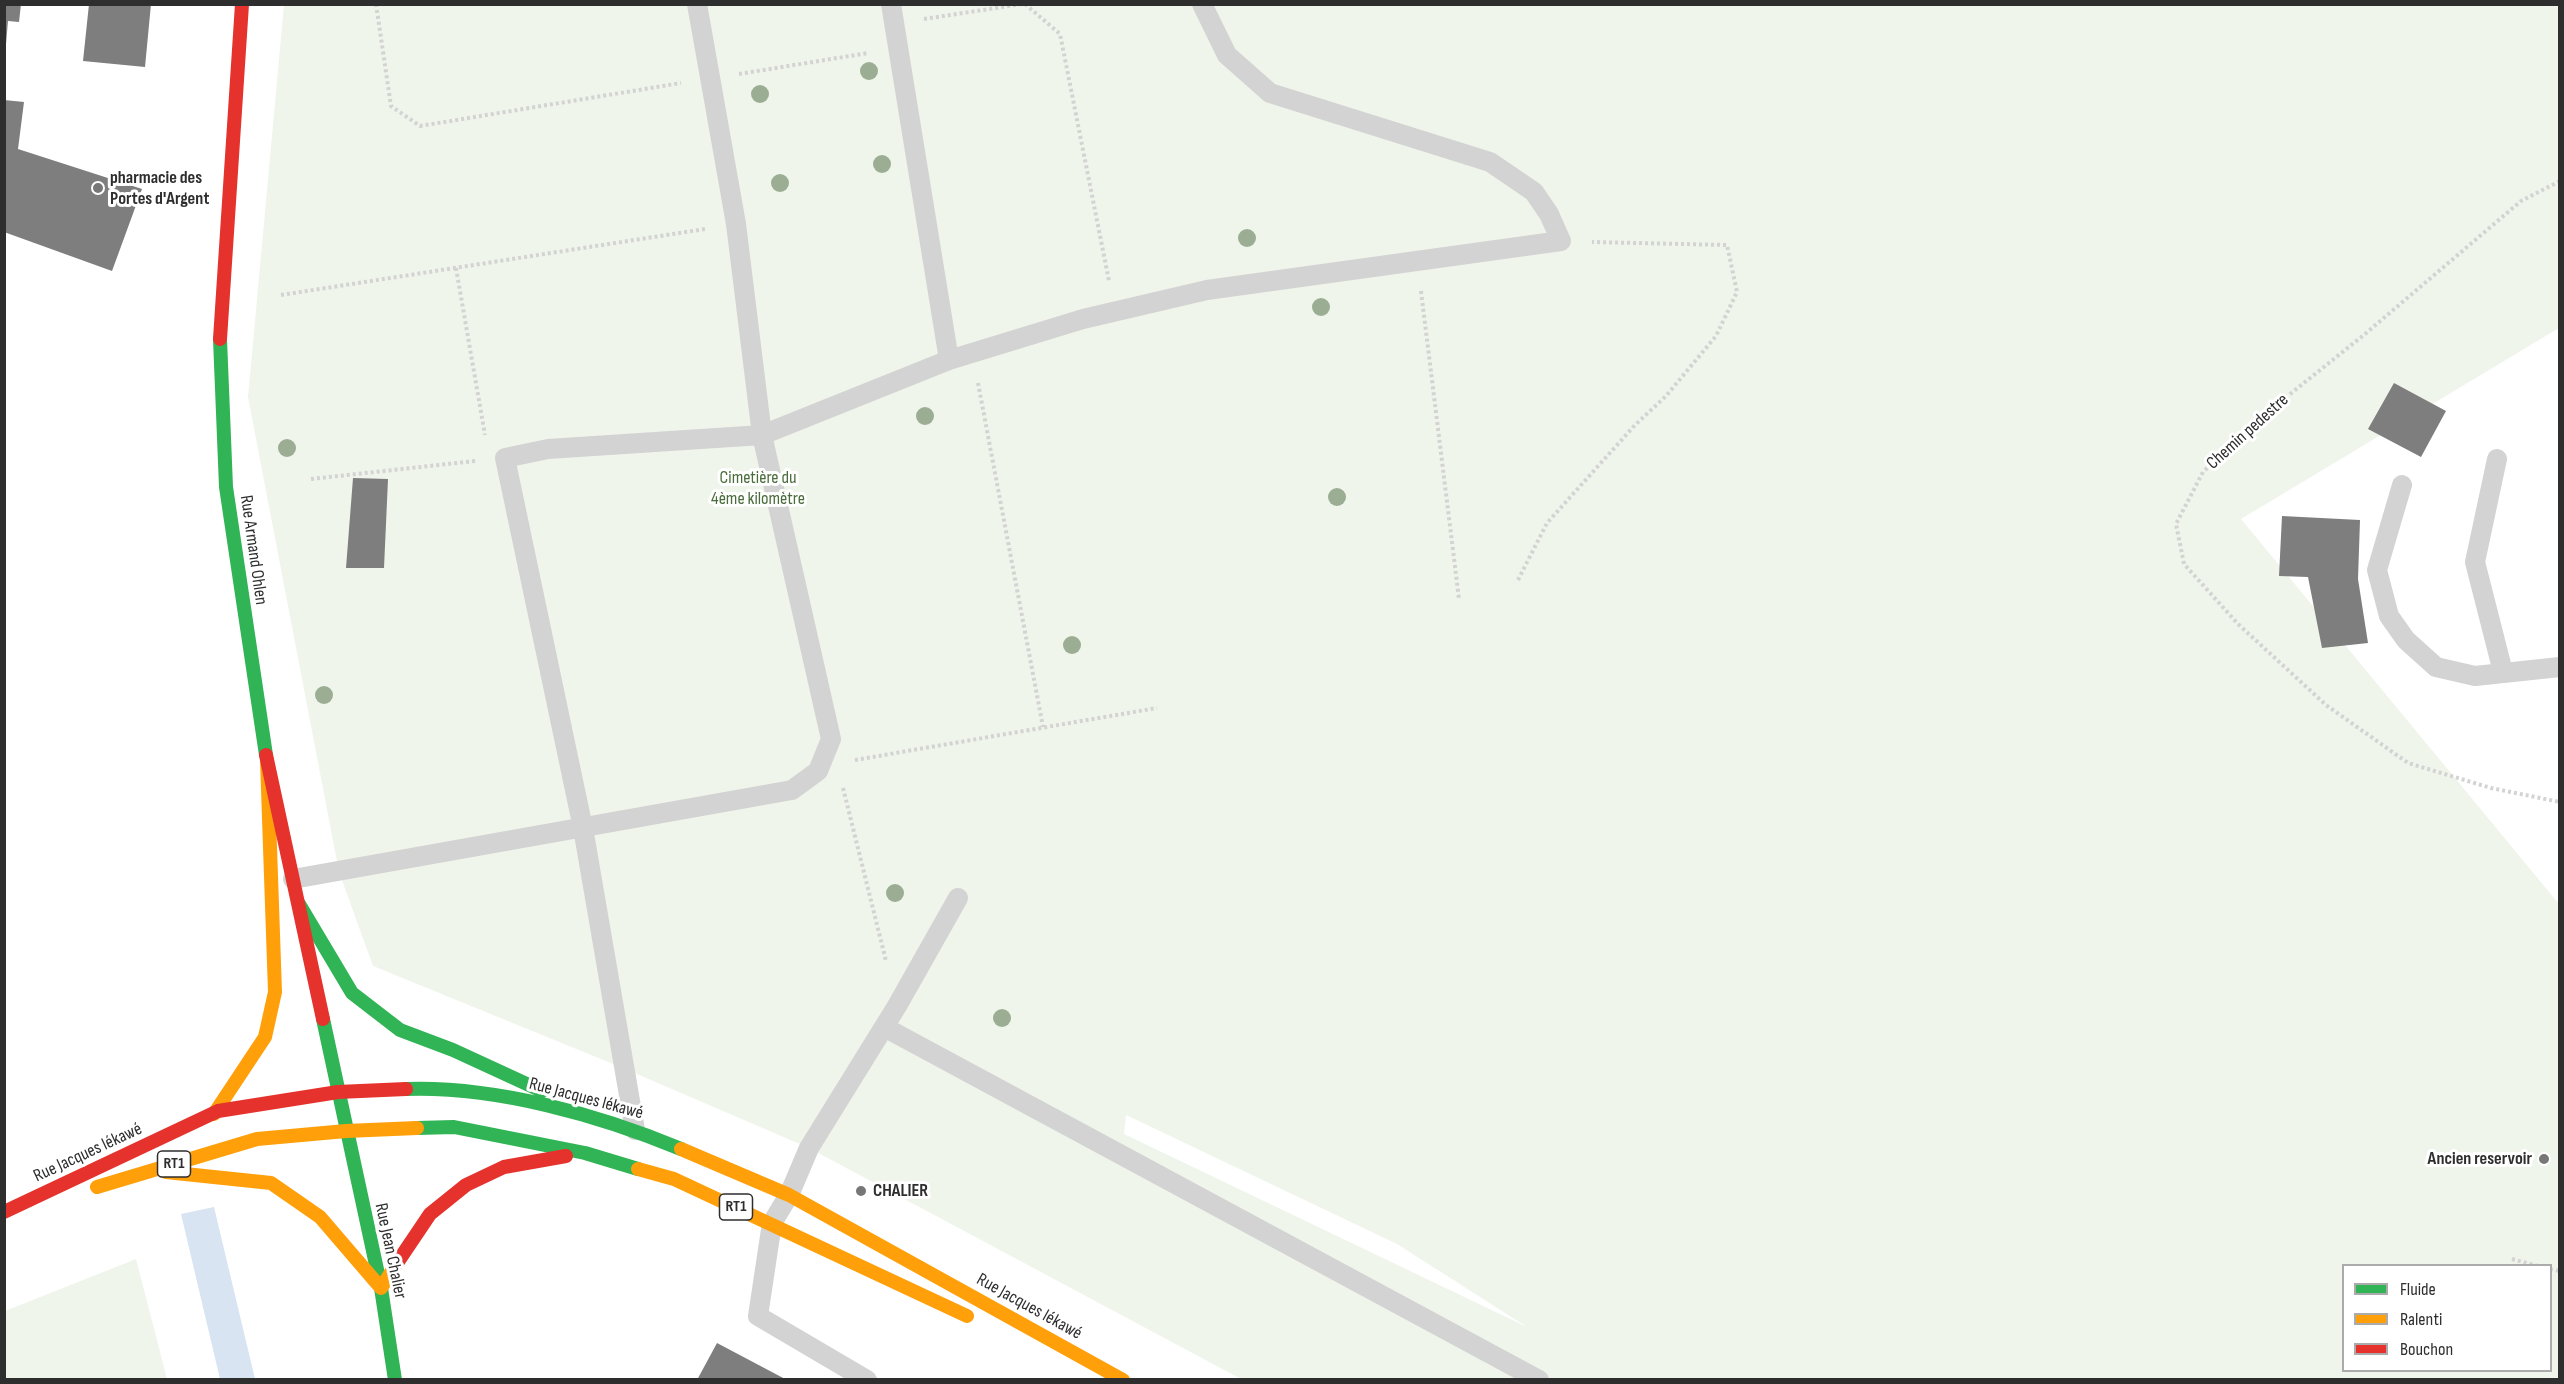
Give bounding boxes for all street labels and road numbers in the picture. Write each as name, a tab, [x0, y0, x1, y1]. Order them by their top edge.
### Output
street label: Chemin pedestre	[2203, 390, 2293, 474]
street label: Rue Armand Ohlen	[235, 494, 271, 606]
street label: Rue Jacques Iékawé	[527, 1073, 645, 1125]
street label: Rue Jacques Iékawé	[30, 1118, 146, 1188]
road number: RT1	[158, 1151, 190, 1177]
road number: RT1	[720, 1194, 752, 1220]
street label: Rue Jean Chalier	[369, 1201, 411, 1301]
street label: Rue Jacques Iékawé	[973, 1269, 1085, 1345]

